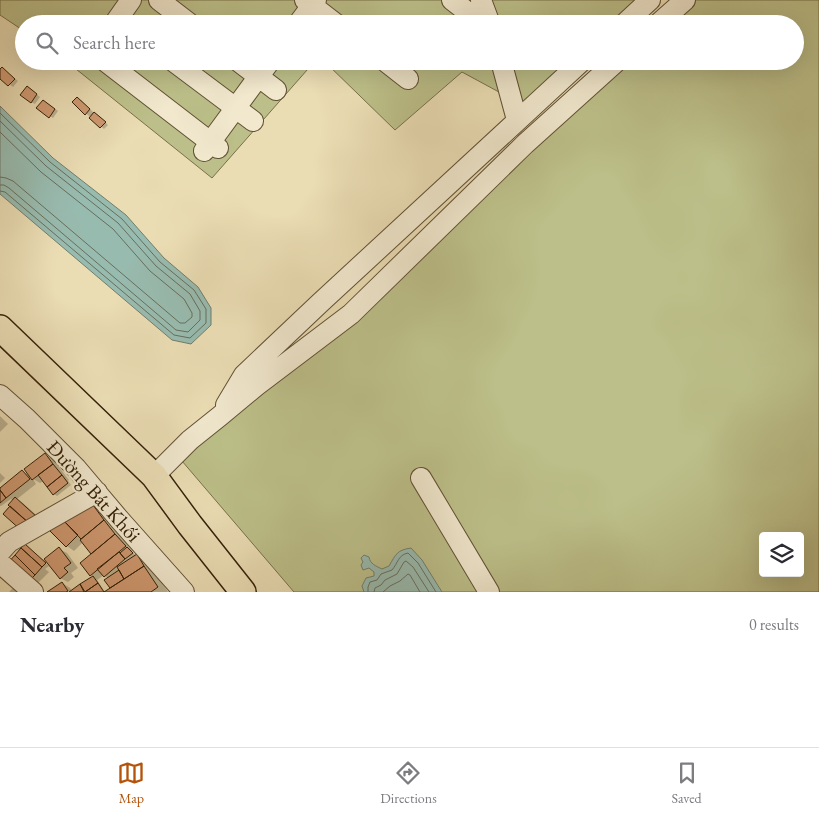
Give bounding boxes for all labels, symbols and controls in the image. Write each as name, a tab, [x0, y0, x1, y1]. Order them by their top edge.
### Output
search box	[15, 15, 804, 70]
icon: search	[33, 29, 61, 57]
text: Search here	[73, 30, 155, 55]
street label: Đường Bát Khối	[41, 435, 147, 547]
map controls	[759, 532, 804, 577]
button: layers	[759, 532, 804, 577]
text: Nearby	[20, 611, 84, 638]
text: 0 results	[749, 614, 799, 635]
tab: Map	[117, 759, 145, 807]
tab: Directions	[380, 759, 437, 807]
tab: Saved	[672, 759, 702, 807]

